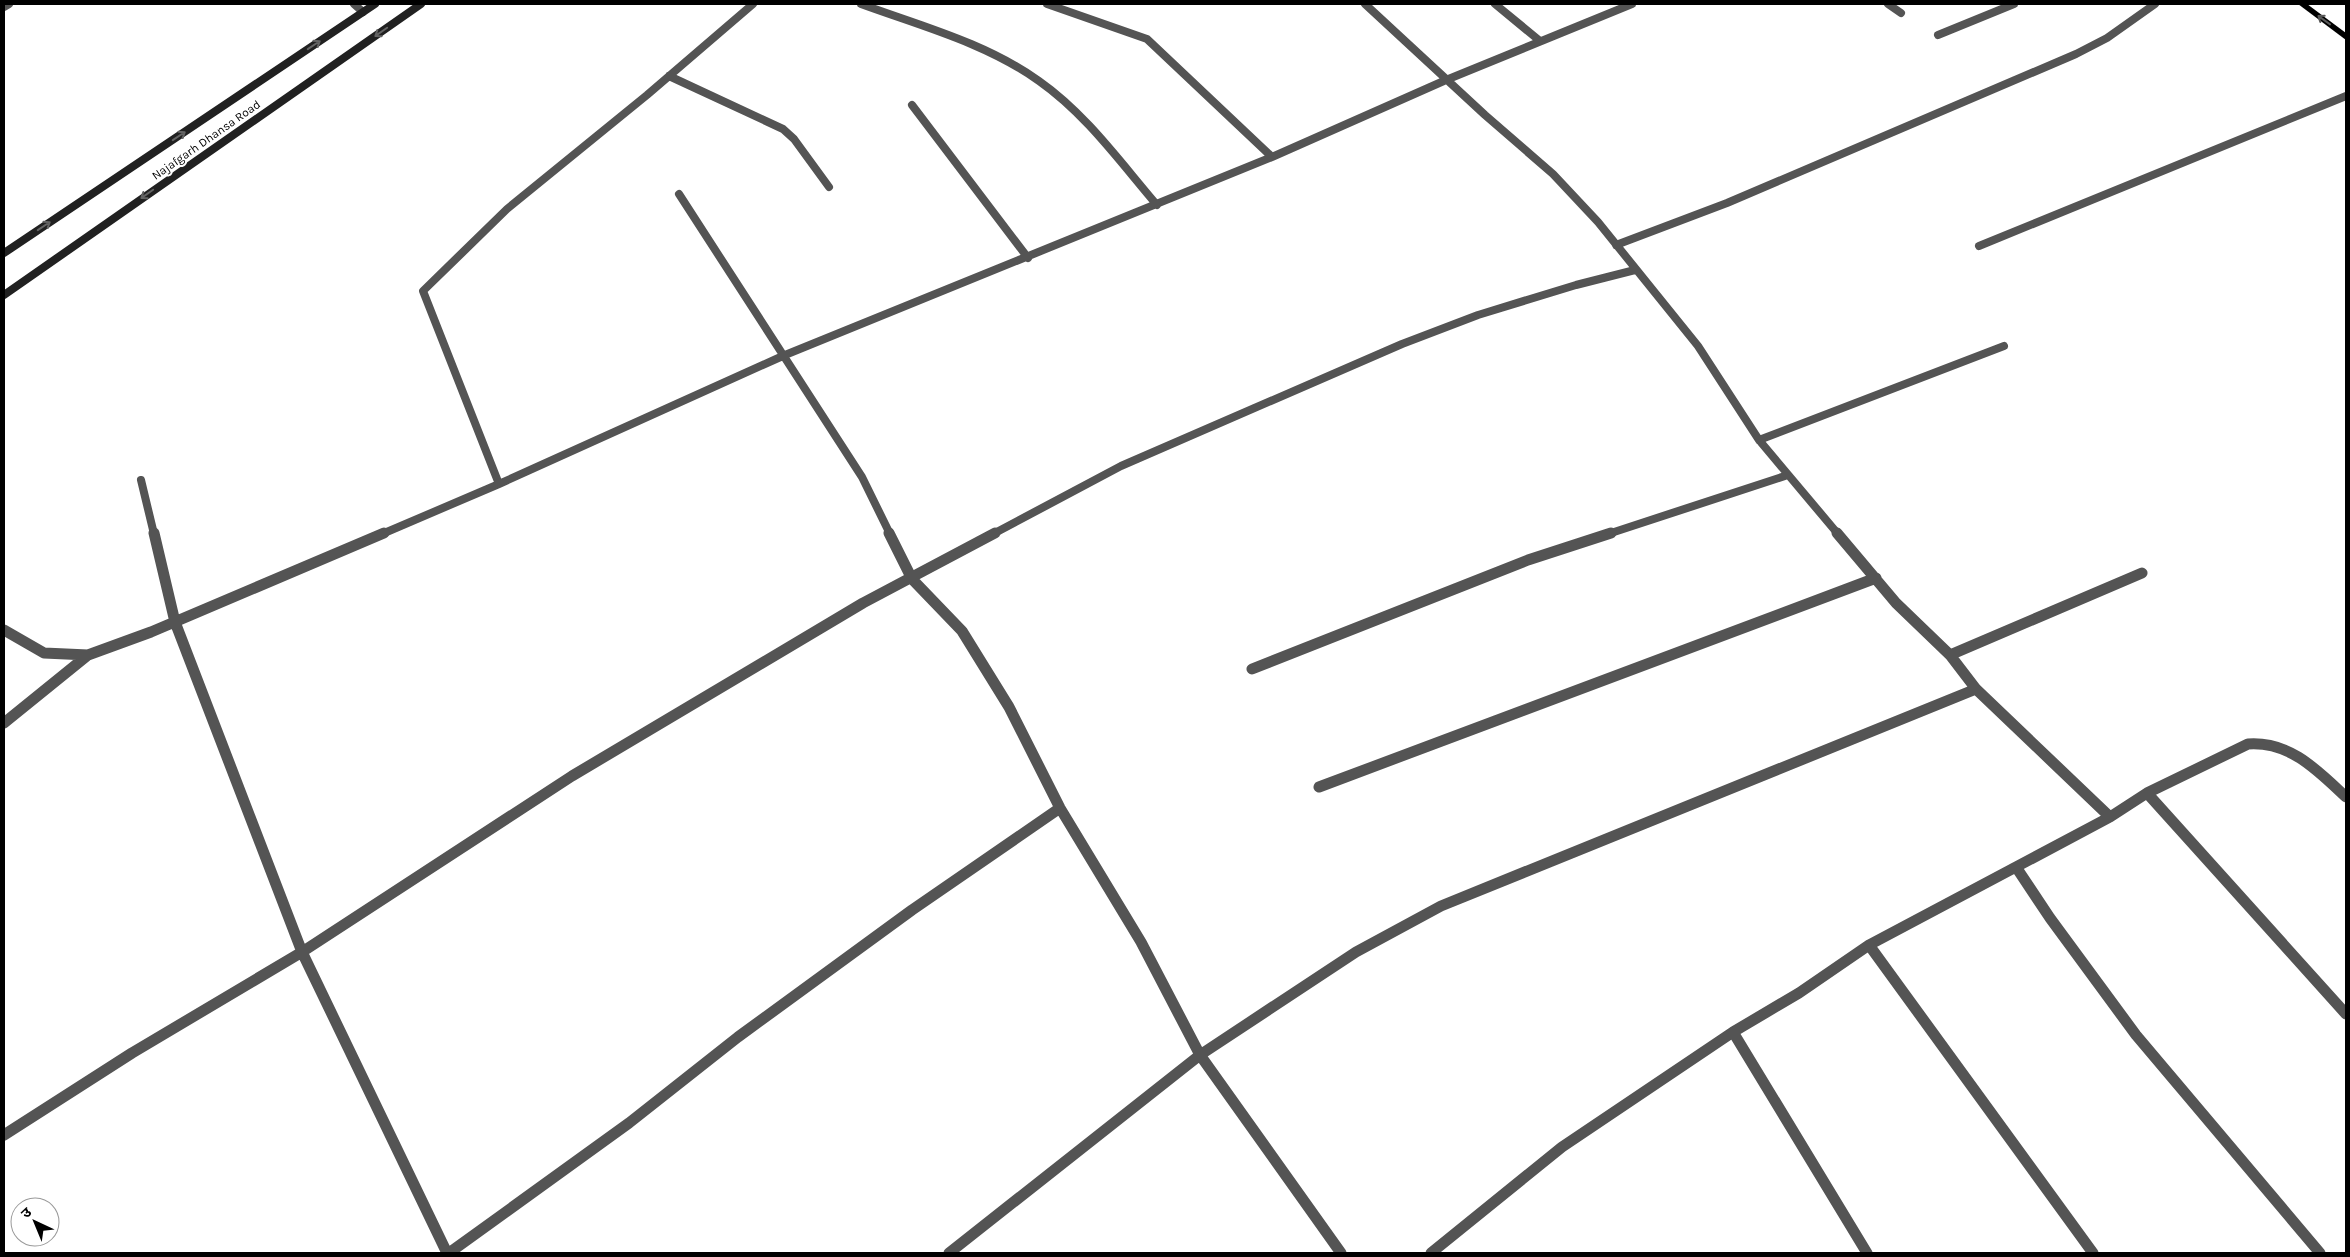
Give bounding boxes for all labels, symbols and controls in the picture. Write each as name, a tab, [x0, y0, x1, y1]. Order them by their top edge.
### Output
one-way arrow	[2317, 15, 2331, 25]
one-way arrow	[374, 27, 388, 37]
one-way arrow	[307, 40, 321, 50]
street label: Najafgarh Dhansa Road	[149, 97, 263, 183]
one-way arrow	[172, 130, 186, 141]
one-way arrow	[141, 189, 155, 199]
one-way arrow	[37, 221, 51, 231]
north arrow	[10, 1197, 60, 1247]
text: उ	[17, 1203, 36, 1222]

